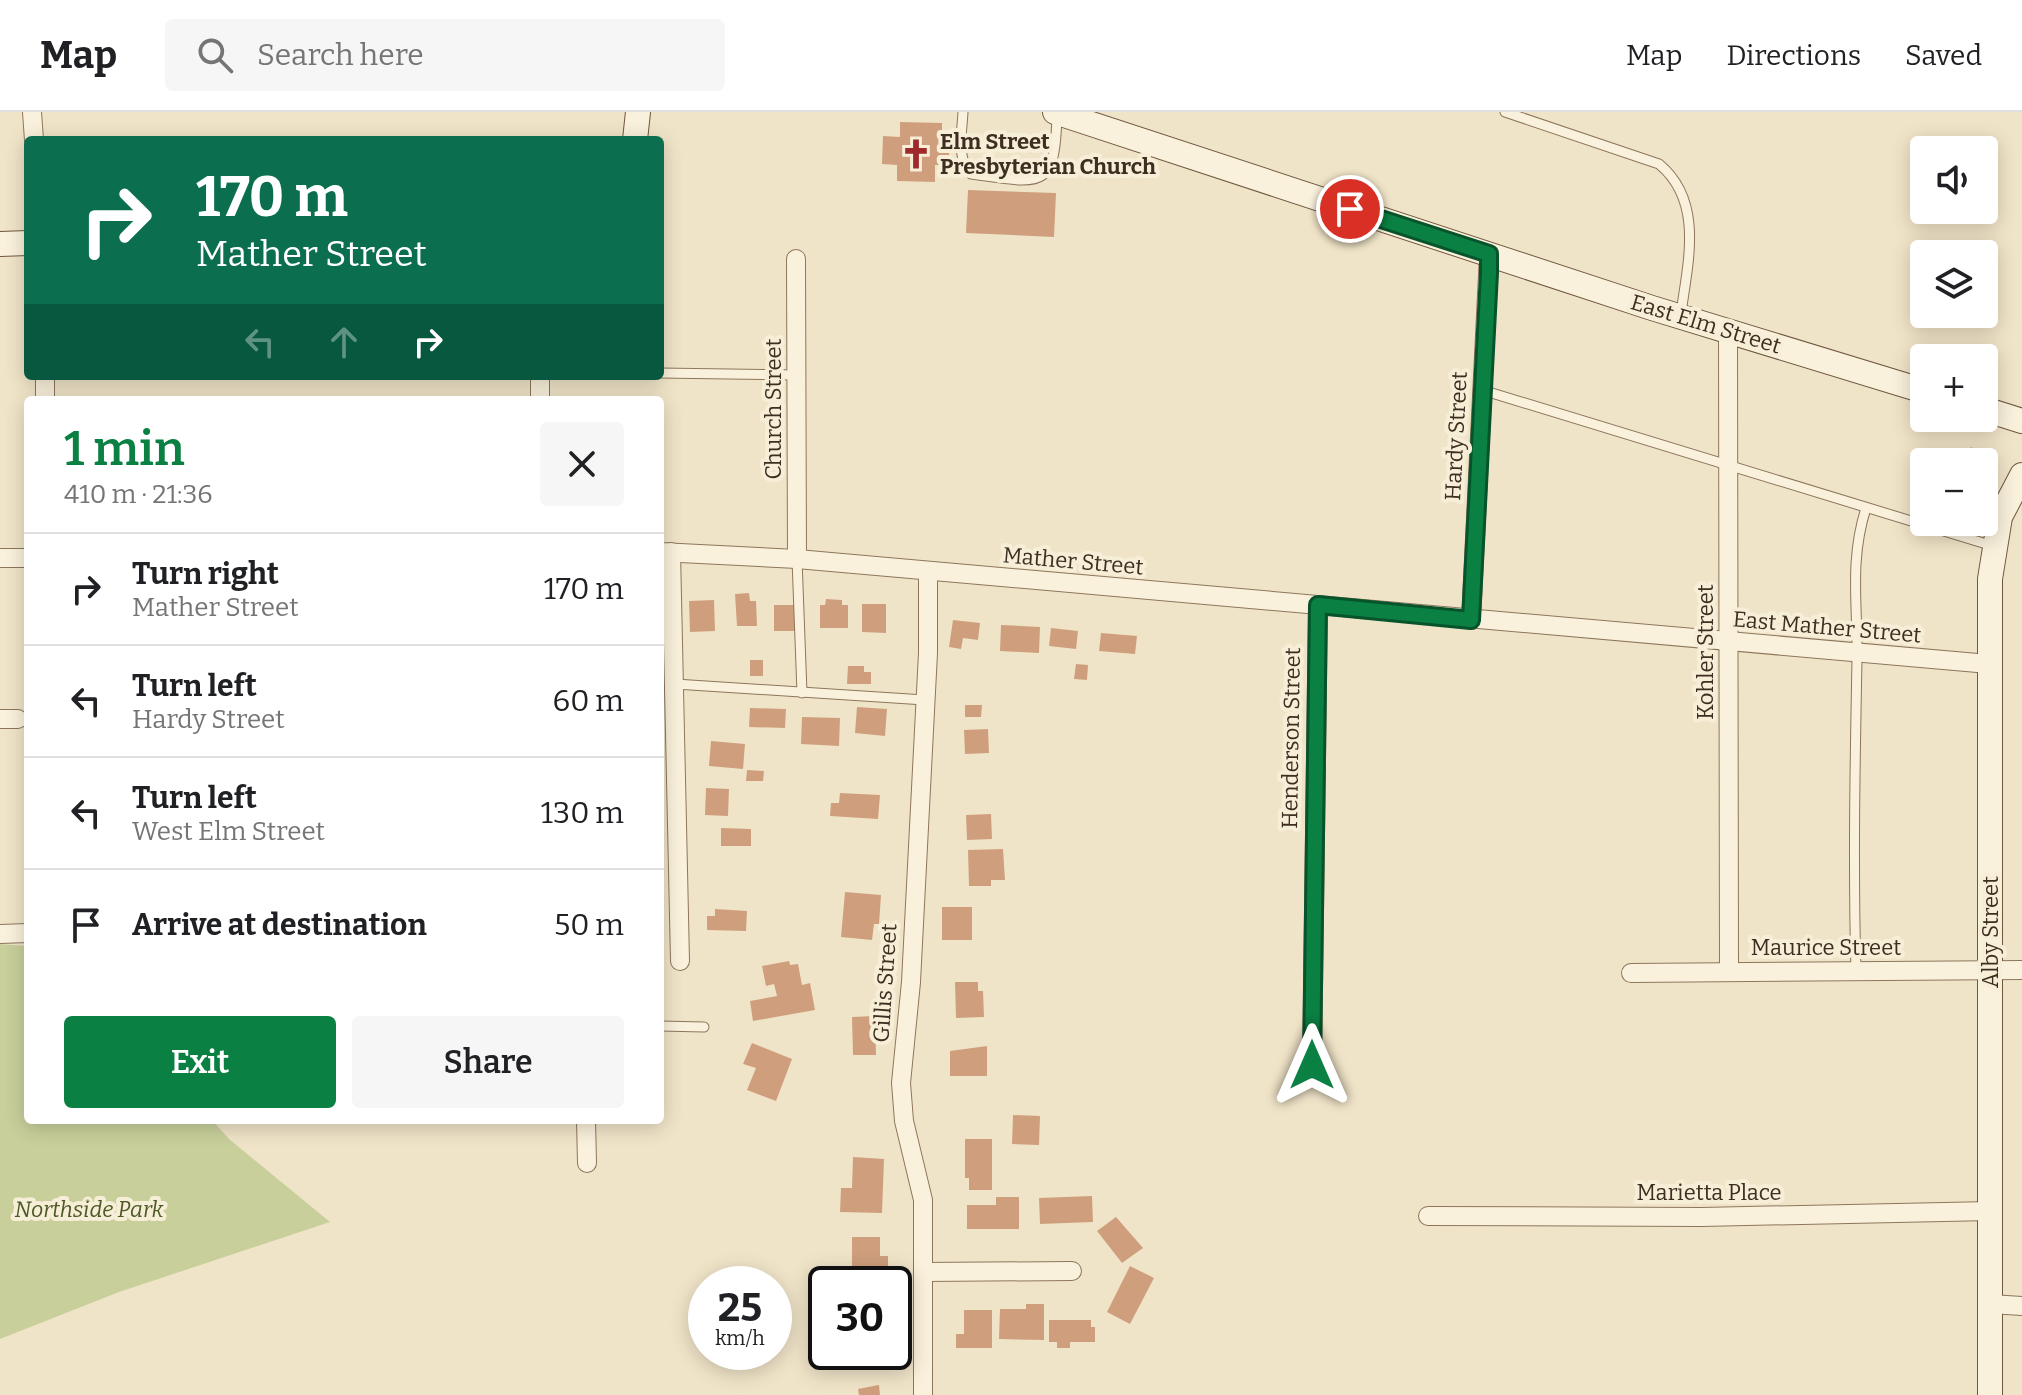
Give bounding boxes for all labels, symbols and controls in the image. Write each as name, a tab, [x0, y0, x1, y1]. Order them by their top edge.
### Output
search box	[165, 19, 725, 91]
text: Map	[40, 32, 117, 78]
icon: search	[193, 33, 237, 77]
text: Search here	[257, 37, 424, 73]
text: Map	[1626, 39, 1682, 72]
text: Directions	[1726, 39, 1861, 72]
text: Saved	[1905, 39, 1982, 72]
place label: Elm Street Presbyterian Church	[940, 128, 1156, 180]
map controls	[1910, 136, 1998, 536]
button: sound	[1910, 136, 1998, 224]
church icon: Elm Street Presbyterian Church	[899, 137, 933, 171]
text: 170 m	[196, 164, 348, 231]
icon: right	[64, 168, 168, 272]
pin	[1316, 175, 1384, 243]
icon: arrive	[1328, 187, 1372, 231]
text: Mather Street	[196, 232, 427, 276]
button: layers	[1910, 240, 1998, 328]
street label: East Elm Street	[1628, 288, 1784, 360]
icon: left	[238, 320, 282, 364]
icon: ahead	[322, 320, 366, 364]
icon: right	[406, 320, 450, 364]
street label: Church Street	[760, 338, 787, 480]
button: +	[1910, 344, 1998, 432]
street label: Hardy Street	[1439, 371, 1473, 501]
text: 1 min	[64, 420, 185, 478]
button: close	[540, 422, 624, 506]
button: −	[1910, 448, 1998, 536]
text: 410 m · 21:36	[64, 479, 213, 510]
street label: Mather Street	[1002, 541, 1144, 581]
text: Turn right	[132, 556, 279, 592]
icon: right	[64, 567, 108, 611]
text: 170 m	[544, 571, 624, 607]
street label: Kohler Street	[1692, 584, 1719, 720]
text: Mather Street	[132, 592, 299, 623]
street label: East Mather Street	[1732, 605, 1922, 649]
street label: Henderson Street	[1276, 647, 1306, 829]
text: Turn left	[132, 668, 257, 704]
icon: left	[64, 679, 108, 723]
text: 60 m	[553, 683, 624, 719]
text: Hardy Street	[132, 704, 285, 735]
text: Turn left	[132, 780, 257, 816]
icon: left	[64, 791, 108, 835]
text: 130 m	[541, 795, 624, 831]
text: West Elm Street	[132, 816, 325, 847]
street label: Alby Street	[1977, 876, 2004, 988]
icon: arrive	[64, 903, 108, 947]
text: Arrive at destination	[132, 907, 427, 943]
text: 50 m	[554, 907, 624, 943]
street label: Gillis Street	[867, 923, 903, 1043]
street label: Maurice Street	[1751, 934, 1901, 961]
button: Exit	[64, 1016, 336, 1108]
button: Share	[352, 1016, 624, 1108]
position arrow	[1270, 1023, 1354, 1107]
street label: Marietta Place	[1636, 1179, 1782, 1206]
park label: Northside Park	[14, 1196, 165, 1223]
speed limit sign: 30	[808, 1266, 912, 1370]
text: 25	[718, 1284, 762, 1332]
text: km/h	[715, 1326, 765, 1350]

